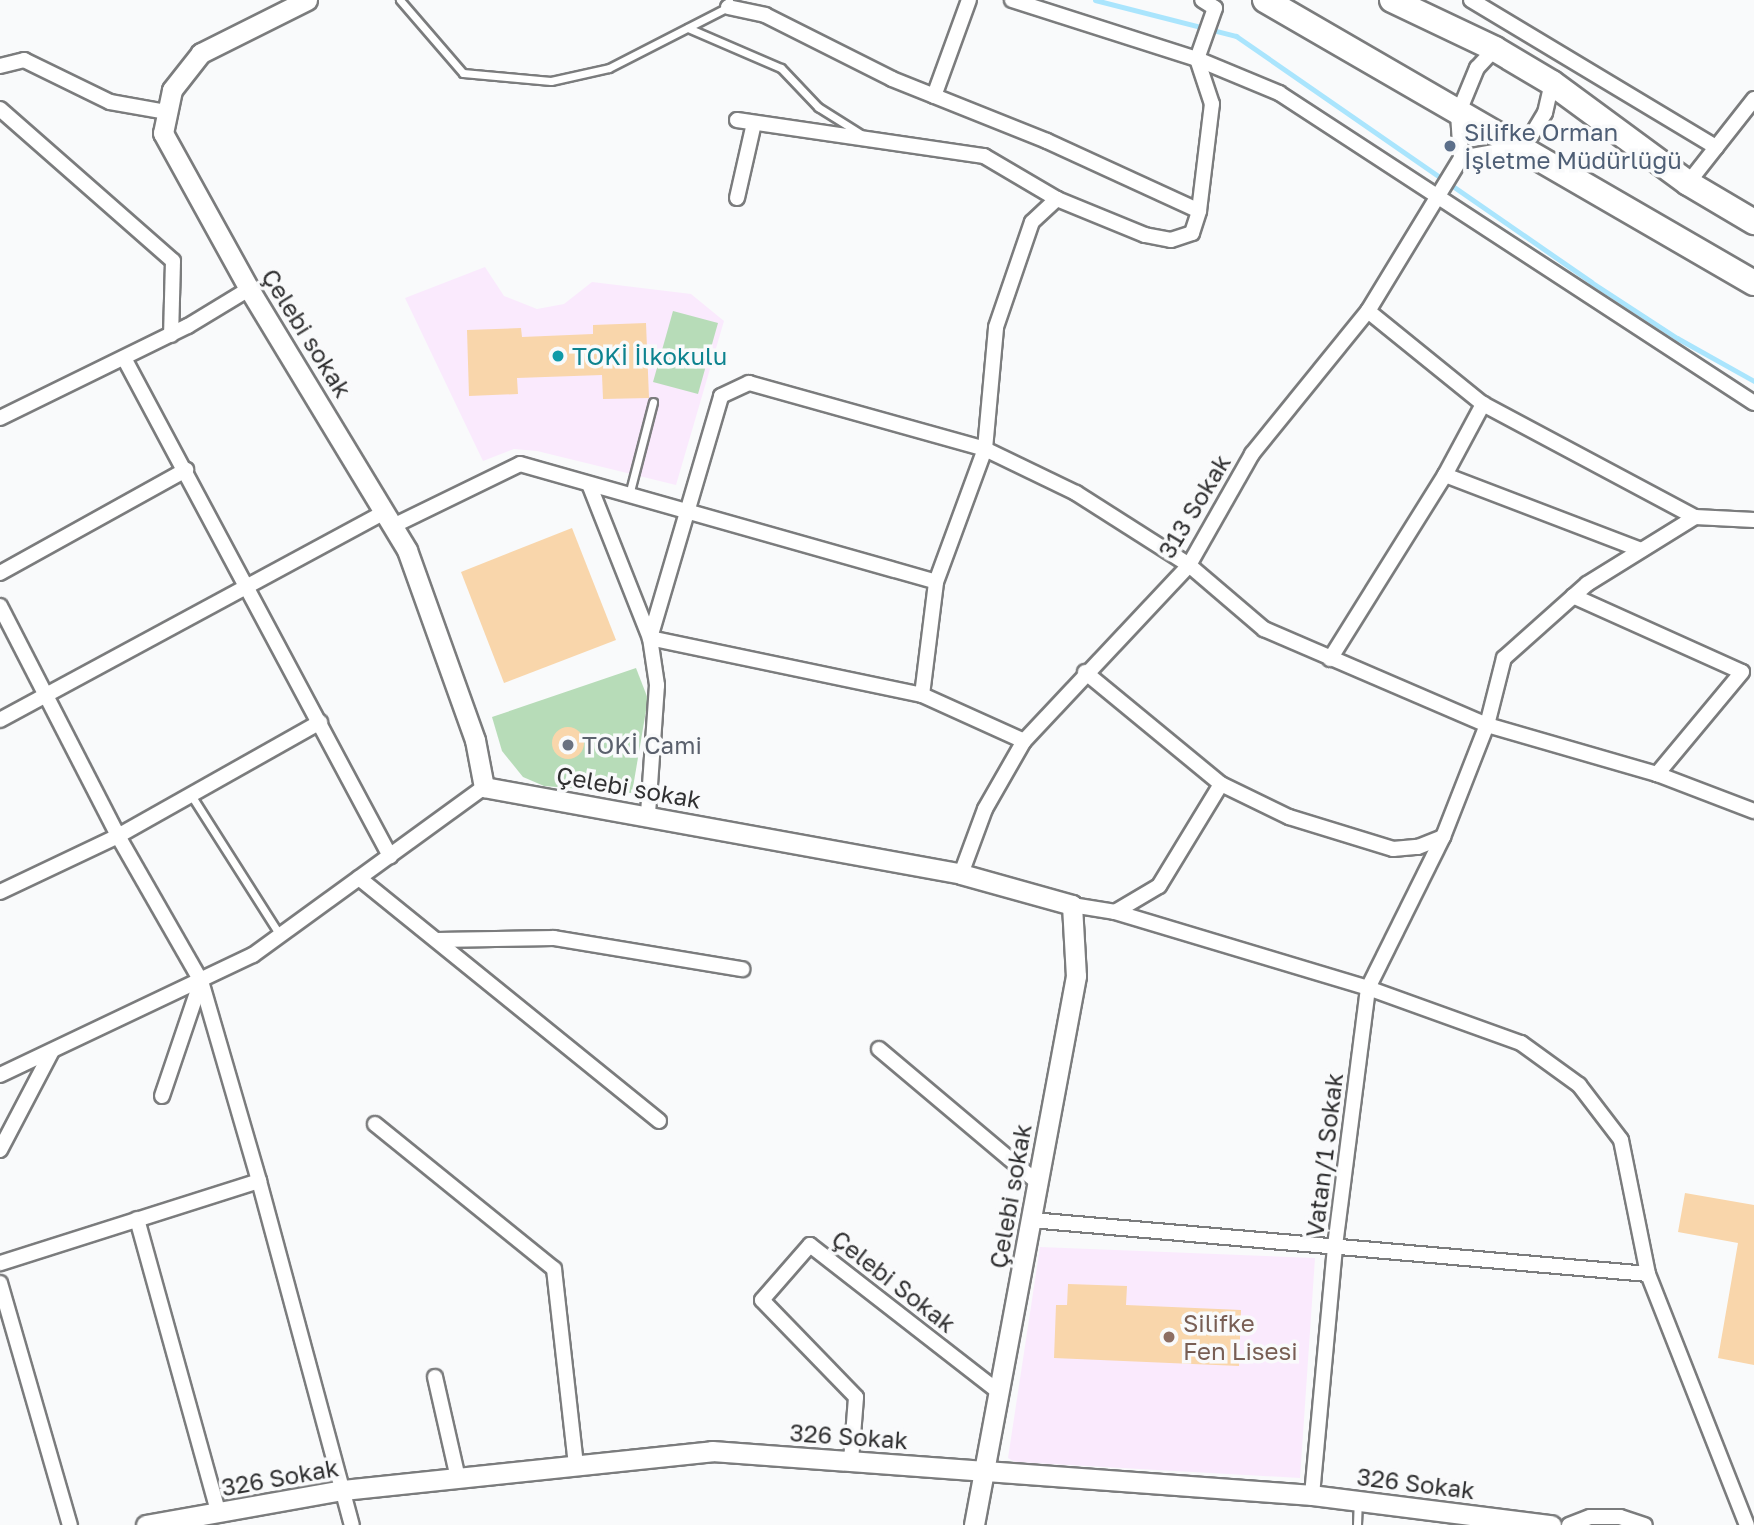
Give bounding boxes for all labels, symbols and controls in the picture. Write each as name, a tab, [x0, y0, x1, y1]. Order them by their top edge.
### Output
place label: Silifke Orman İşletme Müdürlüğü	[1464, 118, 1682, 174]
marker: Silifke Orman İşletme Müdürlüğü	[1442, 138, 1458, 154]
street label: Çelebi sokak	[256, 263, 358, 403]
place label: TOKİ İlkokulu	[572, 342, 727, 370]
marker: TOKİ İlkokulu	[550, 348, 566, 364]
street label: 313 Sokak	[1152, 449, 1236, 563]
place label: TOKİ Cami	[582, 731, 702, 759]
marker: TOKİ Cami	[560, 737, 576, 753]
street label: Çelebi sokak	[554, 760, 704, 814]
street label: Vatan/1 Sokak	[1300, 1071, 1348, 1239]
street label: Çelebi sokak	[983, 1121, 1037, 1271]
street label: Çelebi Sokak	[826, 1224, 962, 1338]
place label: Silifke Fen Lisesi	[1183, 1309, 1298, 1365]
marker: Silifke Fen Lisesi	[1161, 1329, 1177, 1345]
street label: 326 Sokak	[789, 1417, 909, 1455]
street label: 326 Sokak	[219, 1453, 341, 1501]
street label: 326 Sokak	[1355, 1461, 1477, 1505]

